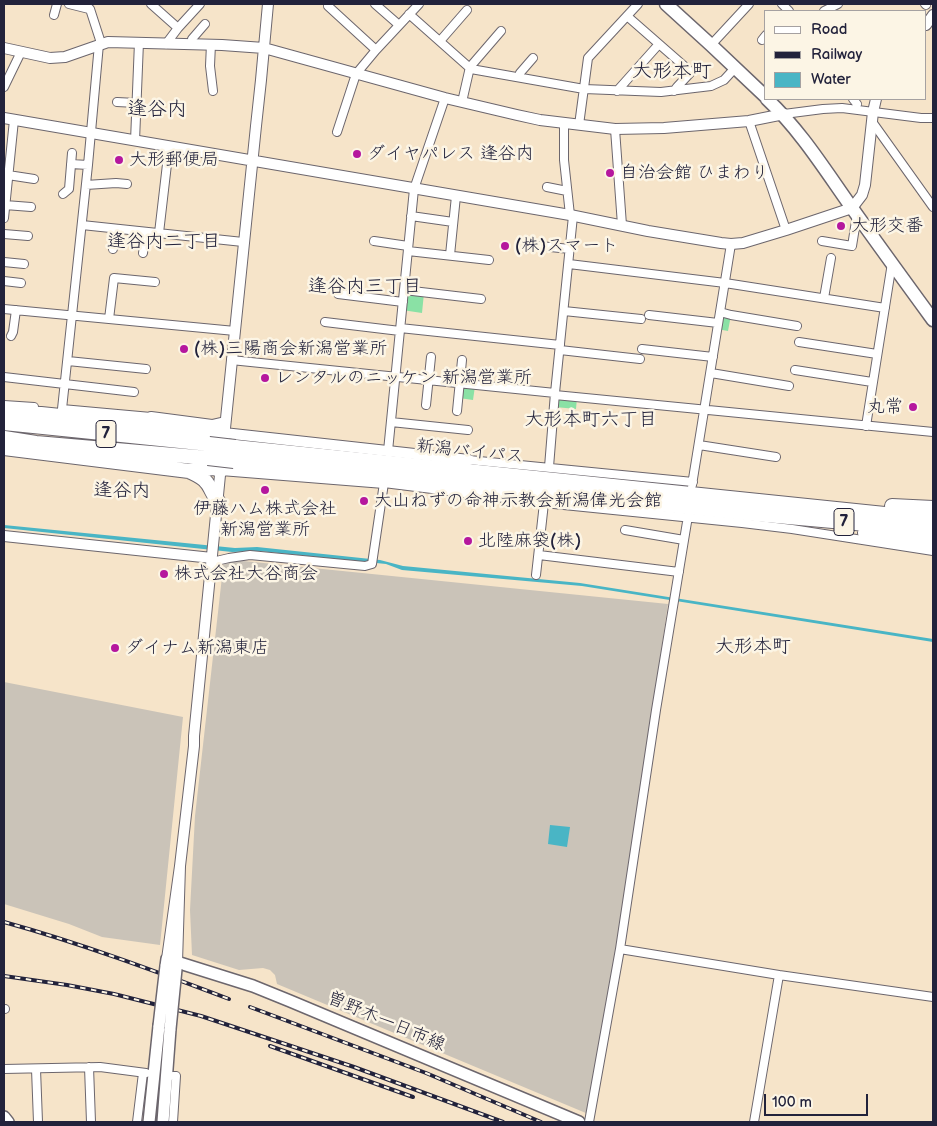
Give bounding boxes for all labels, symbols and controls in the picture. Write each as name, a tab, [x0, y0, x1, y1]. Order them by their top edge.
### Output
legend	[764, 10, 927, 100]
text: Road	[811, 20, 847, 39]
text: Railway	[811, 45, 862, 64]
district label: 大形本町	[632, 60, 712, 84]
text: Water	[811, 70, 851, 89]
district label: 逢谷内	[127, 98, 187, 122]
place label: ダイヤパレス 逢谷内	[367, 143, 534, 165]
marker: ダイヤパレス 逢谷内	[351, 148, 363, 160]
place label: 大形郵便局	[129, 149, 219, 171]
marker: 大形郵便局	[113, 154, 125, 166]
place label: 自治会館 ひまわり	[620, 162, 769, 184]
marker: 自治会館 ひまわり	[604, 167, 616, 179]
place label: 大形交番	[851, 215, 923, 237]
marker: 大形交番	[835, 220, 847, 232]
district label: 逢谷内二丁目	[107, 231, 221, 253]
place label: (株)スマート	[515, 235, 618, 257]
marker: (株)スマート	[499, 240, 511, 252]
district label: 逢谷内三丁目	[308, 276, 422, 298]
place label: (株)三陽商会新潟営業所	[194, 338, 387, 360]
marker: (株)三陽商会新潟営業所	[178, 343, 190, 355]
place label: レンタルのニッケン 新潟営業所	[275, 367, 532, 389]
marker: レンタルのニッケン 新潟営業所	[259, 372, 271, 384]
place label: 丸常	[867, 396, 903, 418]
marker: 丸常	[907, 401, 919, 413]
district label: 大形本町六丁目	[525, 409, 657, 431]
road number: 7	[96, 420, 116, 448]
street label: 新潟バイパス	[415, 436, 525, 468]
district label: 逢谷内	[94, 480, 150, 502]
marker: 伊藤ハム株式会社 新潟営業所	[259, 484, 271, 496]
place label: 大山ねずの命神示教会新潟偉光会館	[374, 490, 662, 512]
marker: 大山ねずの命神示教会新潟偉光会館	[358, 495, 370, 507]
place label: 伊藤ハム株式会社 新潟営業所	[193, 498, 337, 540]
road number: 7	[834, 508, 854, 536]
place label: 北陸麻袋(株)	[478, 530, 581, 552]
marker: 北陸麻袋(株)	[462, 535, 474, 547]
place label: 株式会社大谷商会	[174, 563, 318, 585]
marker: 株式会社大谷商会	[158, 568, 170, 580]
district label: 大形本町	[715, 636, 791, 658]
place label: ダイナム新潟東店	[125, 637, 269, 659]
marker: ダイナム新潟東店	[109, 642, 121, 654]
street label: 曽野木一日市線	[324, 987, 448, 1057]
scale bar	[767, 1084, 871, 1116]
text: 100 m	[772, 1093, 812, 1112]

